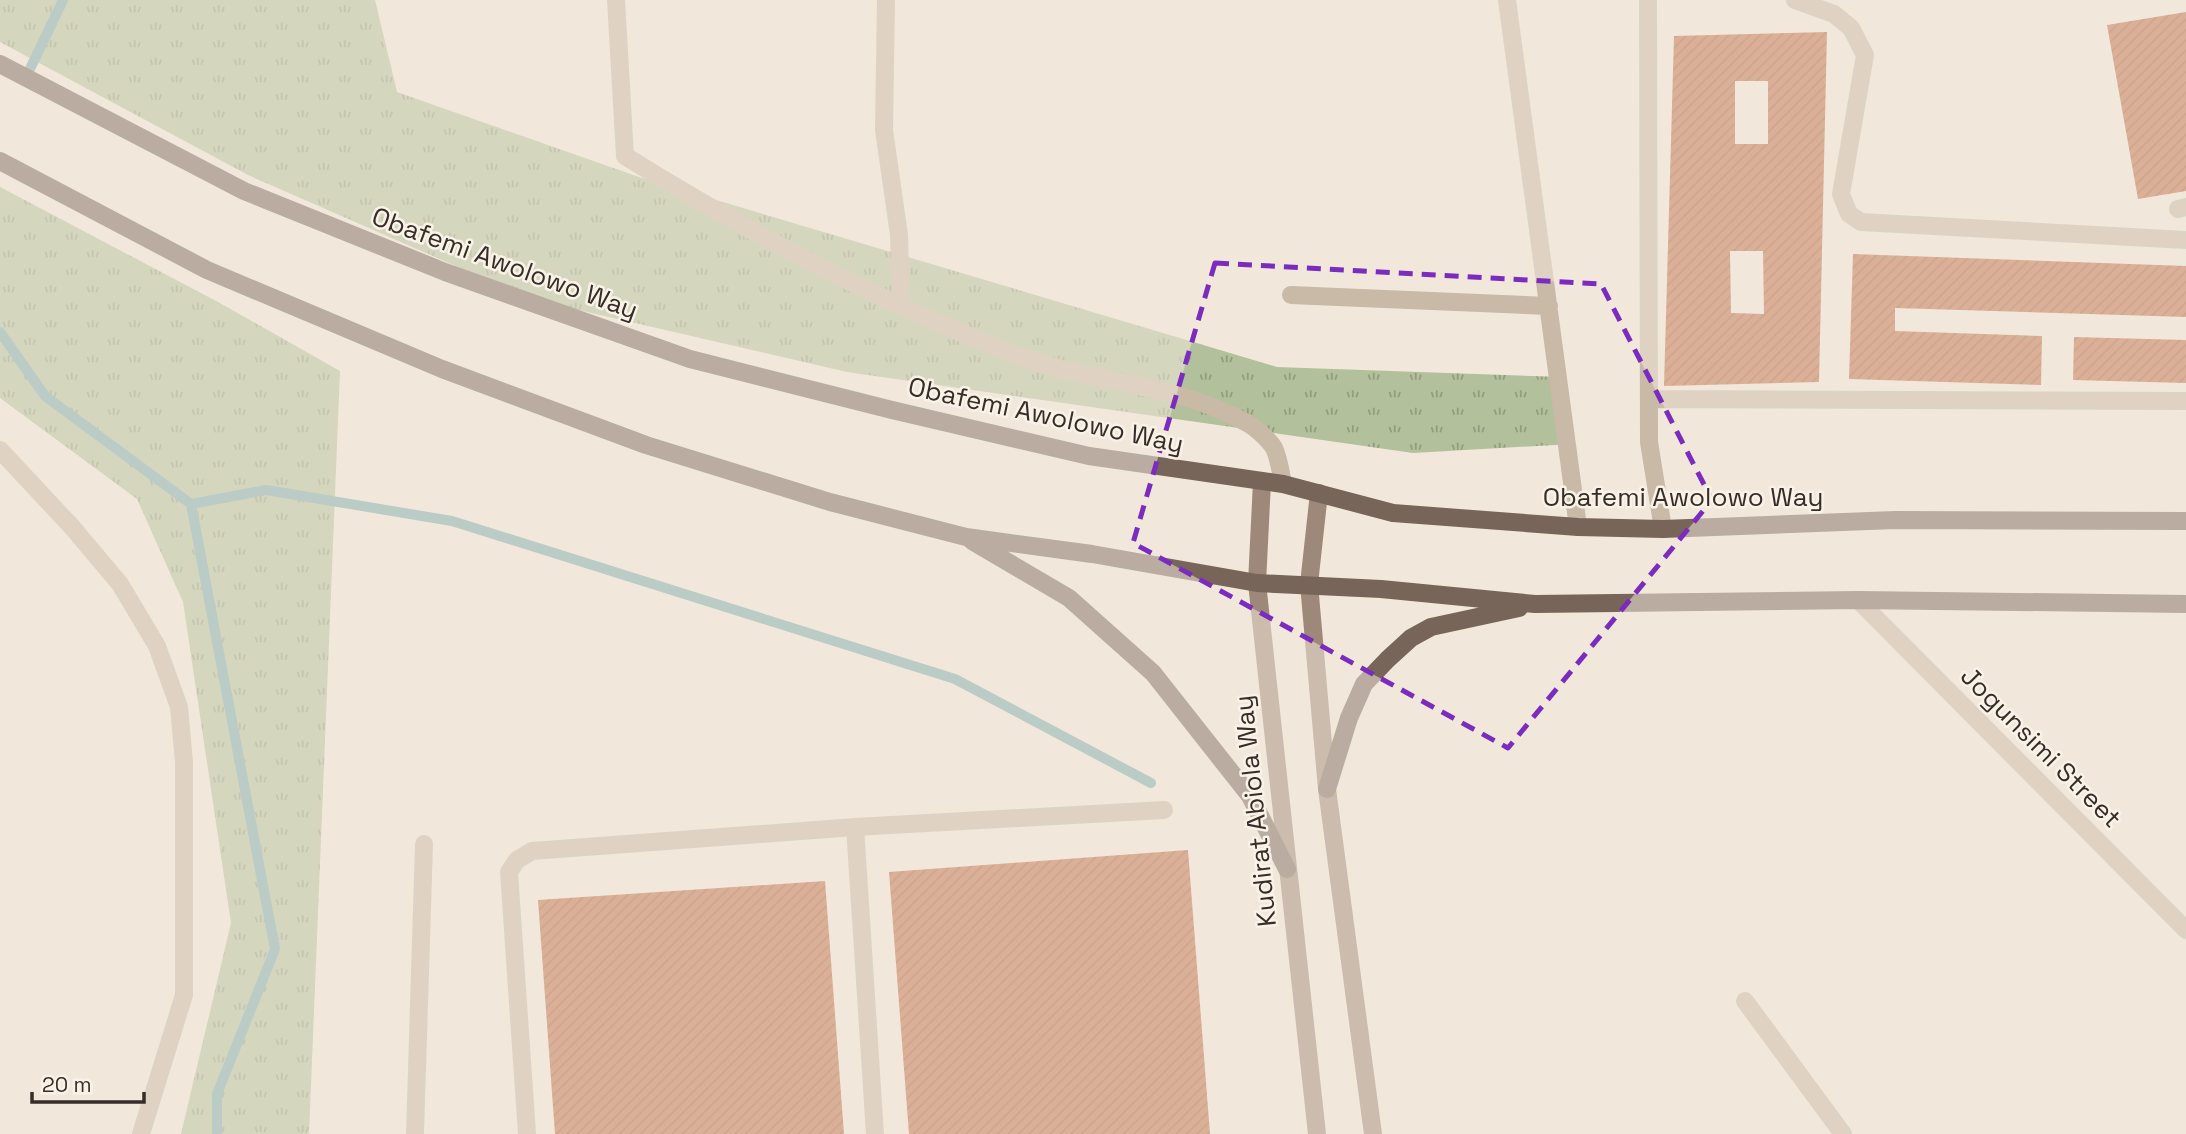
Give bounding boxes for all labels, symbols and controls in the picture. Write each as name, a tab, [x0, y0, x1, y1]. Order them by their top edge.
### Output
street label: Obafemi Awolowo Way	[367, 199, 643, 327]
street label: Obafemi Awolowo Way	[905, 369, 1187, 461]
street label: Obafemi Awolowo Way	[1543, 480, 1823, 514]
street label: Jogunsimi Street	[1953, 659, 2129, 835]
street label: Kudirat Abiola Way	[1226, 693, 1284, 929]
scale bar	[32, 1060, 144, 1104]
text: 20 m	[42, 1071, 92, 1098]

